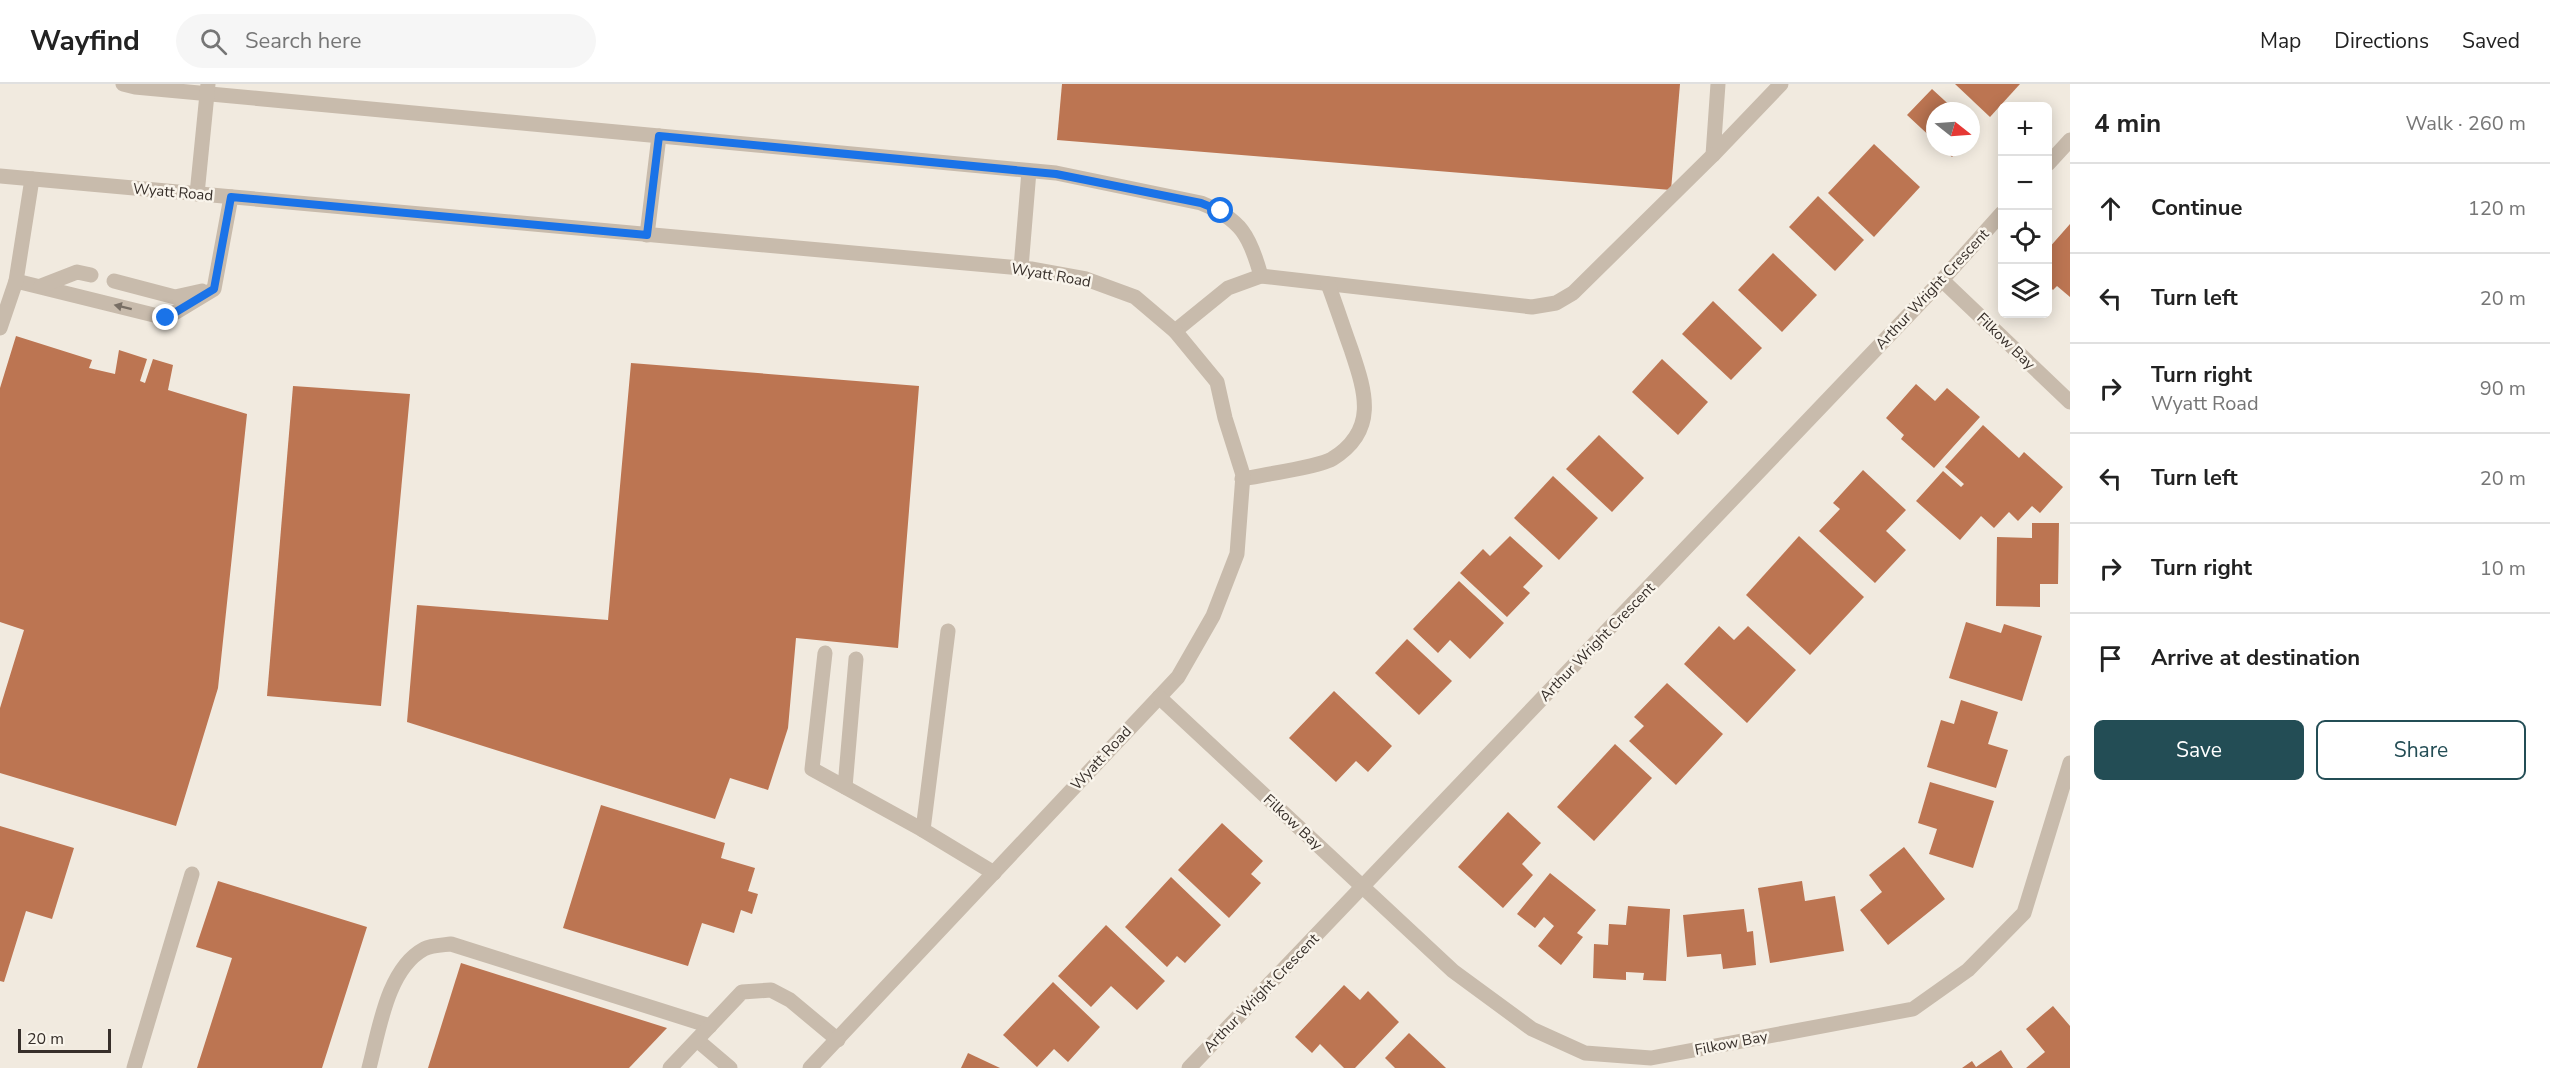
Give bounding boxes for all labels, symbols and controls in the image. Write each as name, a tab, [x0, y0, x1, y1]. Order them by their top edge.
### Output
search box	[176, 14, 596, 68]
text: Wayfind	[30, 22, 140, 60]
icon: search	[197, 25, 230, 58]
text: Search here	[245, 26, 362, 56]
text: Map	[2260, 27, 2301, 55]
text: Directions	[2334, 27, 2429, 55]
text: Saved	[2462, 27, 2520, 55]
north arrow	[1926, 102, 1980, 156]
map controls	[1998, 102, 2052, 318]
button: +	[1998, 102, 2052, 156]
text: 4 min	[2094, 106, 2161, 141]
text: Walk · 260 m	[2406, 110, 2526, 137]
button: −	[1998, 156, 2052, 210]
street label: Wyatt Road	[132, 179, 214, 205]
icon: ahead	[2094, 192, 2127, 225]
text: Continue	[2151, 193, 2242, 223]
text: 120 m	[2468, 195, 2526, 222]
route start	[1207, 197, 1233, 223]
button: locate	[1998, 210, 2052, 264]
street label: Arthur Wright Crescent	[1871, 224, 1994, 354]
street label: Wyatt Road	[1010, 258, 1092, 292]
button: layers	[1998, 264, 2052, 318]
icon: left	[2094, 282, 2127, 315]
text: Turn left	[2151, 283, 2238, 313]
text: 20 m	[2480, 285, 2526, 312]
one-way arrow	[114, 301, 132, 311]
route end	[152, 304, 178, 330]
street label: Filkow Bay	[1972, 308, 2040, 374]
text: Turn right	[2151, 360, 2252, 390]
icon: right	[2094, 372, 2127, 405]
text: 90 m	[2480, 375, 2526, 402]
text: Wyatt Road	[2151, 390, 2259, 417]
icon: left	[2094, 462, 2127, 495]
text: Turn left	[2151, 463, 2238, 493]
text: 20 m	[2480, 465, 2526, 492]
icon: right	[2094, 552, 2127, 585]
text: Turn right	[2151, 553, 2252, 583]
text: 10 m	[2480, 555, 2526, 582]
street label: Arthur Wright Crescent	[1535, 578, 1660, 706]
icon: arrive	[2094, 642, 2127, 675]
text: Arrive at destination	[2151, 643, 2360, 673]
button: Save	[2094, 720, 2304, 780]
button: Share	[2316, 720, 2526, 780]
street label: Wyatt Road	[1066, 722, 1136, 794]
street label: Filkow Bay	[1259, 789, 1327, 855]
street label: Arthur Wright Crescent	[1199, 929, 1324, 1057]
scale bar	[18, 1026, 111, 1054]
street label: Filkow Bay	[1693, 1026, 1769, 1060]
text: 20 m	[27, 1028, 64, 1050]

